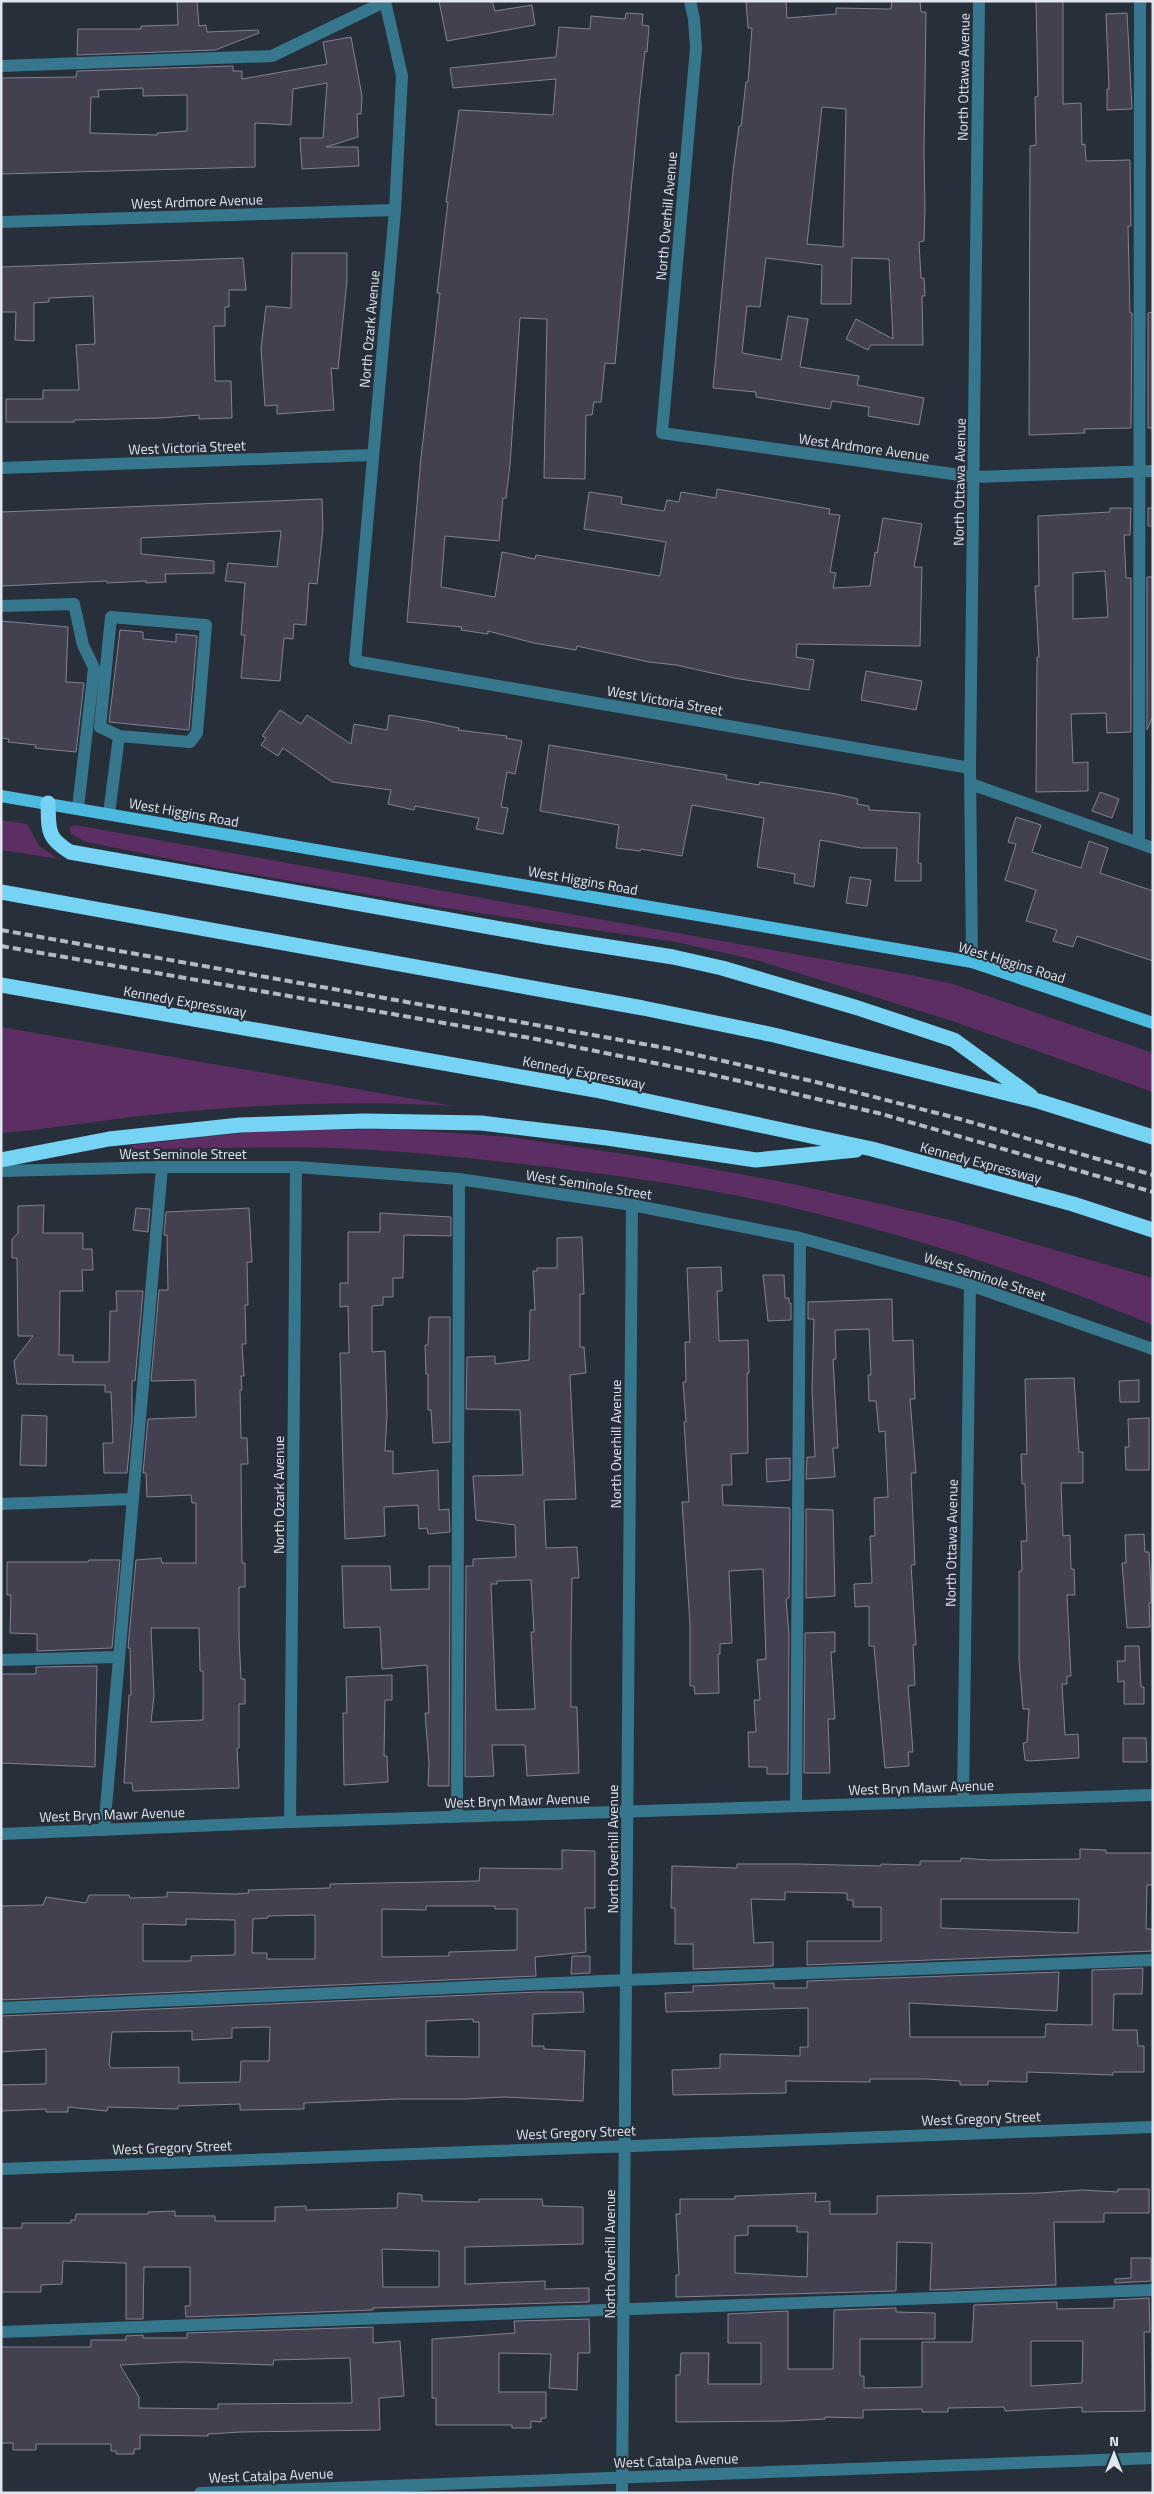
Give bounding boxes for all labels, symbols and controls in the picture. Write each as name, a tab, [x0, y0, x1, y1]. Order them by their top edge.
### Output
street label: North Ottawa Avenue	[951, 13, 975, 141]
street label: North Overhill Avenue	[650, 151, 682, 281]
street label: West Ardmore Avenue	[131, 188, 263, 214]
street label: North Ozark Avenue	[353, 269, 385, 389]
street label: North Ottawa Avenue	[947, 418, 971, 546]
street label: West Ardmore Avenue	[797, 427, 931, 467]
street label: West Victoria Street	[128, 434, 246, 460]
street label: West Victoria Street	[605, 679, 725, 721]
street label: West Higgins Road	[127, 792, 241, 832]
street label: West Higgins Road	[526, 860, 640, 900]
street label: West Higgins Road	[956, 936, 1068, 988]
street label: Kennedy Expressway	[122, 980, 248, 1022]
street label: Kennedy Expressway	[521, 1050, 647, 1094]
street label: Kennedy Expressway	[918, 1136, 1044, 1188]
street label: West Seminole Street	[119, 1143, 247, 1164]
street label: West Seminole Street	[524, 1164, 654, 1204]
street label: West Seminole Street	[921, 1246, 1049, 1306]
street label: North Overhill Avenue	[605, 1380, 626, 1508]
street label: North Ozark Avenue	[268, 1436, 289, 1554]
street label: North Ottawa Avenue	[939, 1479, 963, 1607]
street label: West Bryn Mawr Avenue	[848, 1774, 994, 1800]
street label: North Overhill Avenue	[602, 1785, 623, 1913]
street label: West Bryn Mawr Avenue	[444, 1787, 590, 1813]
street label: West Bryn Mawr Avenue	[39, 1801, 185, 1827]
street label: West Gregory Street	[921, 2105, 1041, 2131]
street label: West Gregory Street	[516, 2119, 636, 2145]
street label: West Gregory Street	[112, 2134, 232, 2160]
street label: North Overhill Avenue	[599, 2190, 620, 2318]
north arrow	[1089, 2429, 1139, 2479]
text: N	[1109, 2430, 1119, 2451]
street label: West Catalpa Avenue	[613, 2447, 739, 2473]
street label: West Catalpa Avenue	[208, 2462, 334, 2488]

